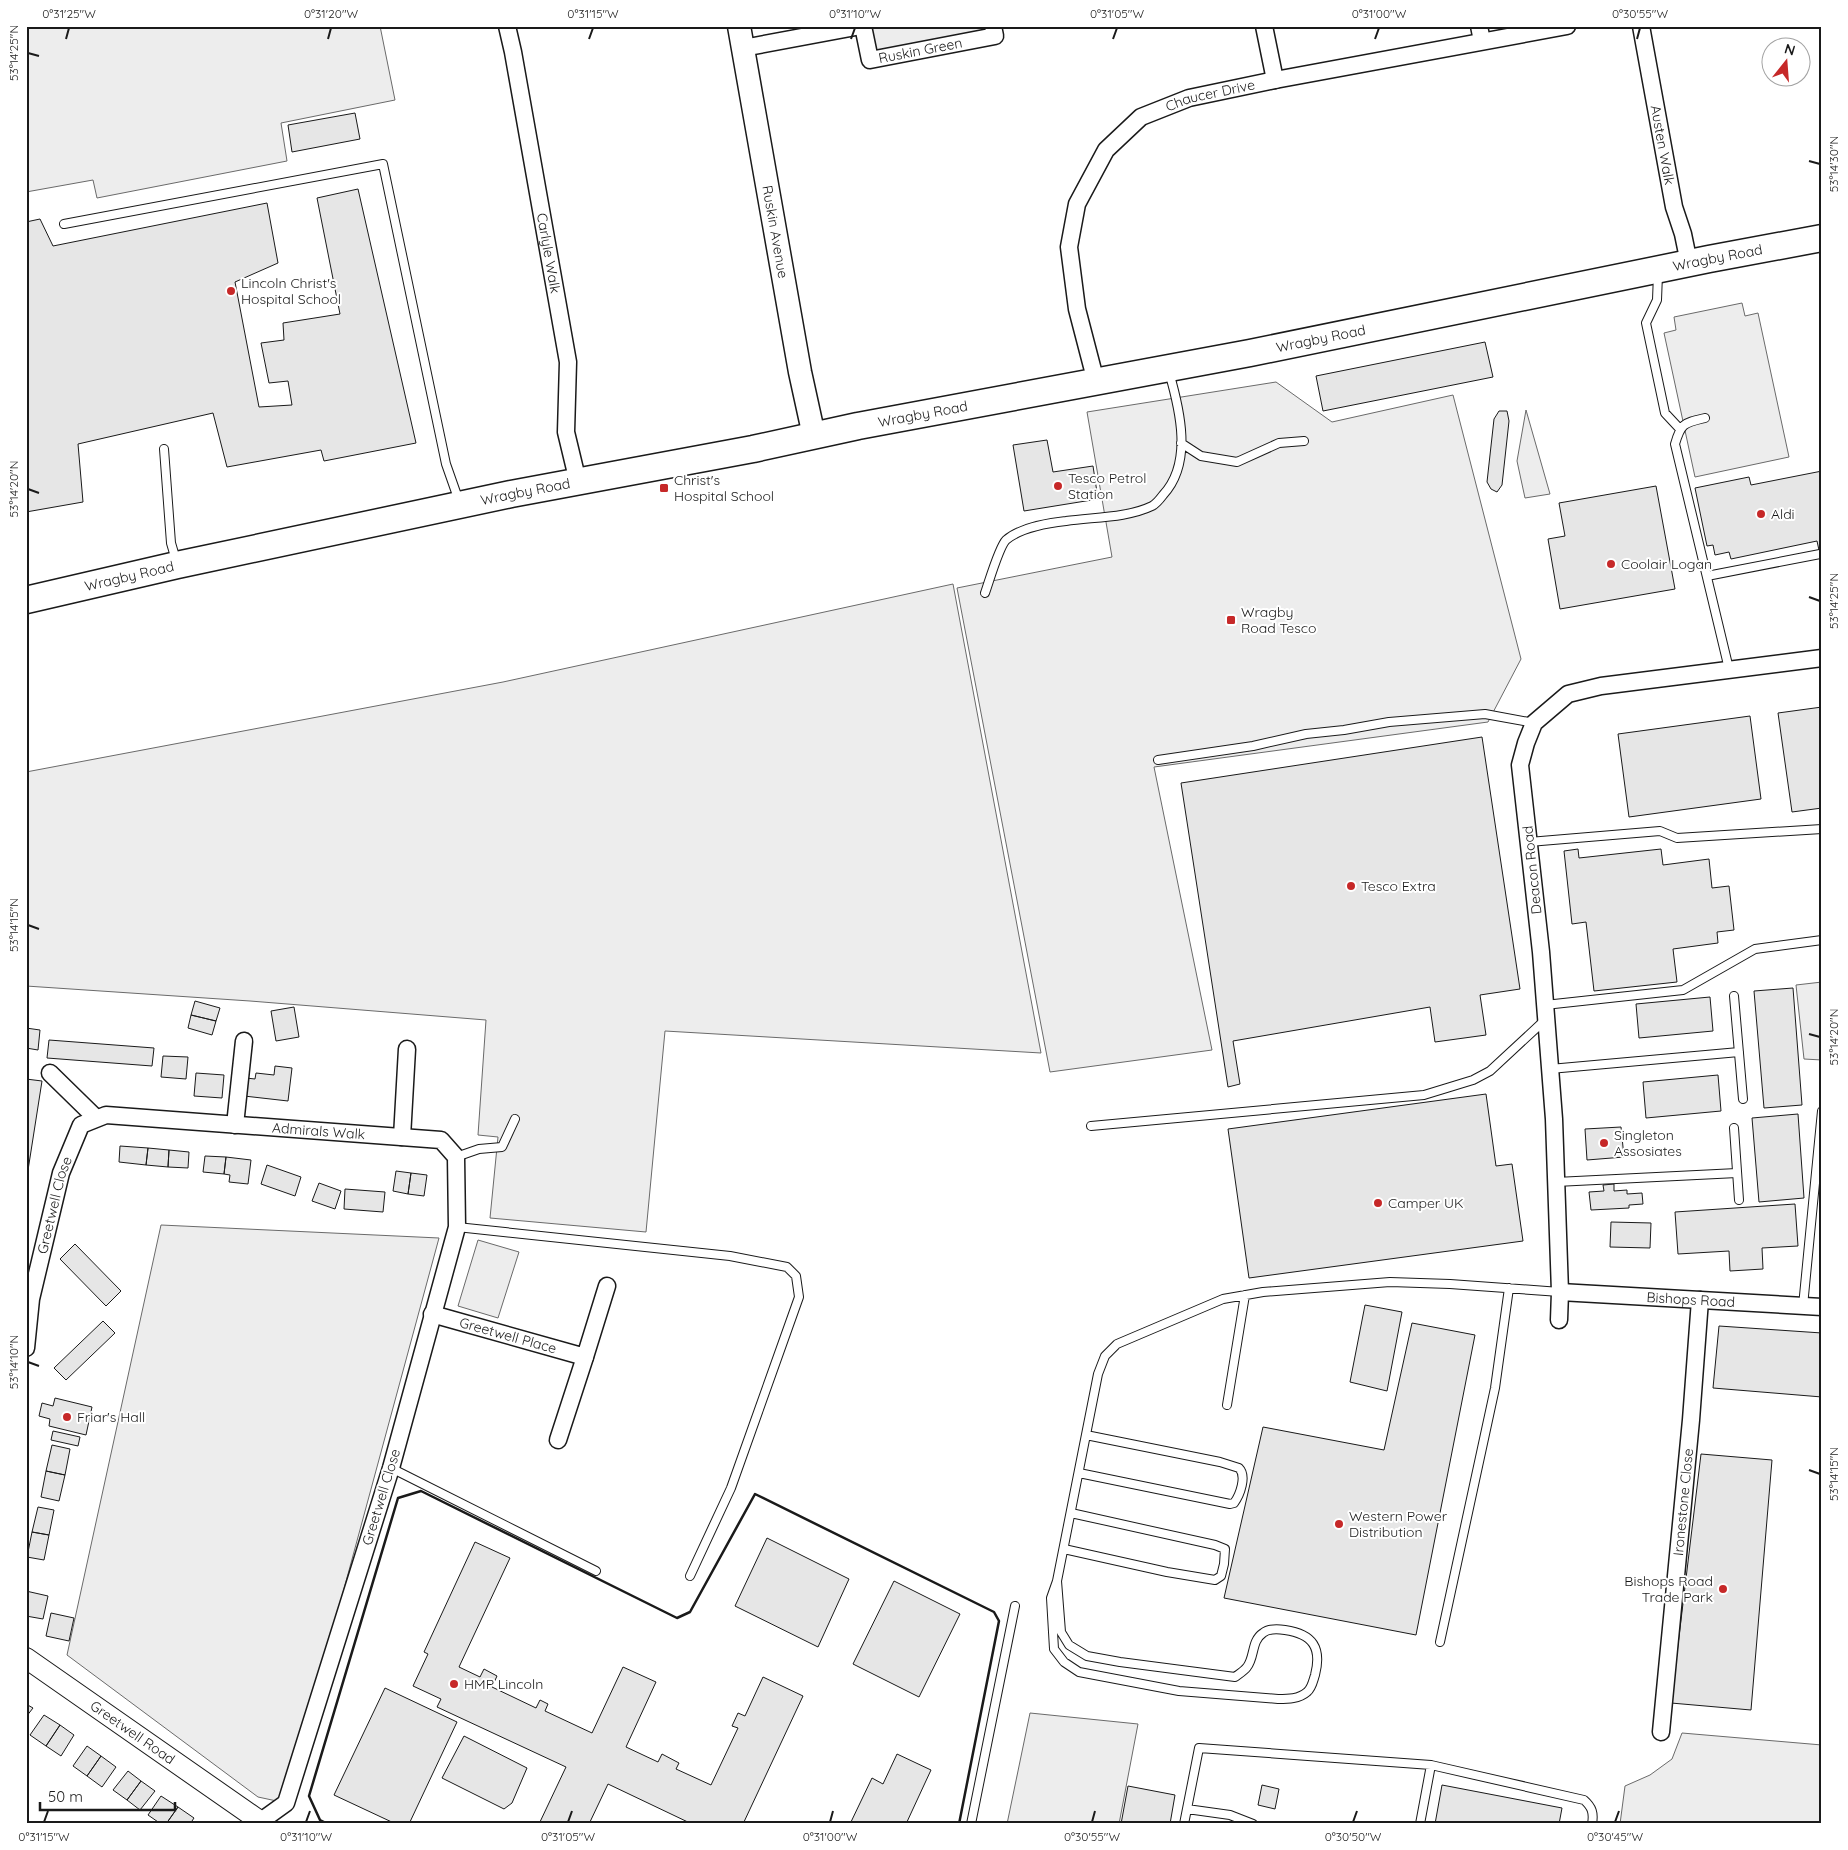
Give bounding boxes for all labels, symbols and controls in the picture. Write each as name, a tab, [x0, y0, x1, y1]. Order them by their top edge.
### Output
text: 0°31'25"W	[42, 6, 96, 21]
text: 0°31'20"W	[304, 6, 358, 21]
text: 0°31'15"W	[567, 6, 619, 21]
text: 0°31'10"W	[829, 6, 881, 21]
text: 0°31'05"W	[1090, 6, 1144, 21]
text: 0°31'00"W	[1352, 6, 1407, 21]
text: 0°30'55"W	[1612, 6, 1668, 21]
text: 53°14'25"N	[6, 25, 21, 81]
street label: Ruskin Green	[877, 33, 964, 67]
north arrow	[1760, 38, 1810, 88]
text: N	[1782, 39, 1797, 60]
street label: Chaucer Drive	[1163, 75, 1257, 115]
street label: Austen Walk	[1647, 104, 1679, 186]
text: 53°14'30"N	[1826, 136, 1841, 192]
street label: Ruskin Avenue	[758, 184, 792, 280]
street label: Carlyle Walk	[533, 211, 565, 295]
street label: Wragby Road	[1671, 240, 1764, 275]
place label: Lincoln Christ's Hospital School	[241, 274, 341, 308]
marker: Lincoln Christ's Hospital School	[225, 285, 237, 297]
street label: Wragby Road	[1274, 321, 1367, 356]
street label: Wragby Road	[876, 397, 969, 431]
text: 53°14'20"N	[6, 461, 21, 517]
place label: Tesco Petrol Station	[1068, 469, 1146, 503]
place label: Christ's Hospital School	[674, 471, 774, 505]
street label: Wragby Road	[479, 474, 572, 509]
marker: Tesco Petrol Station	[1052, 480, 1064, 492]
marker: Christ's Hospital School	[658, 482, 670, 494]
place label: Aldi	[1771, 505, 1795, 523]
marker: Aldi	[1755, 508, 1767, 520]
place label: Coolair Logan	[1621, 555, 1712, 573]
street label: Wragby Road	[83, 557, 176, 595]
marker: Coolair Logan	[1605, 558, 1617, 570]
text: 53°14'25"N	[1826, 573, 1841, 629]
place label: Wragby Road Tesco	[1241, 603, 1317, 637]
marker: Wragby Road Tesco	[1225, 614, 1237, 626]
street label: Deacon Road	[1518, 825, 1546, 915]
place label: Tesco Extra	[1361, 877, 1436, 895]
marker: Tesco Extra	[1345, 880, 1357, 892]
text: 53°14'15"N	[6, 898, 21, 952]
text: 53°14'20"N	[1826, 1009, 1841, 1065]
street label: Admirals Walk	[272, 1118, 366, 1143]
place label: Singleton Assosiates	[1614, 1126, 1682, 1160]
marker: Singleton Assosiates	[1598, 1137, 1610, 1149]
street label: Greetwell Close	[33, 1154, 76, 1256]
place label: Camper UK	[1388, 1194, 1463, 1212]
marker: Camper UK	[1372, 1197, 1384, 1209]
street label: Bishops Road	[1646, 1288, 1736, 1311]
street label: Greetwell Place	[457, 1313, 559, 1358]
text: 53°14'10"N	[6, 1335, 21, 1389]
place label: Friar's Hall	[77, 1408, 145, 1426]
marker: Friar's Hall	[61, 1411, 73, 1423]
street label: Greetwell Close	[358, 1447, 404, 1547]
street label: Ironestone Close	[1669, 1447, 1697, 1557]
text: 53°14'15"N	[1826, 1447, 1841, 1501]
place label: Western Power Distribution	[1349, 1507, 1448, 1541]
marker: Western Power Distribution	[1333, 1518, 1345, 1530]
place label: Bishops Road Trade Park	[1624, 1572, 1713, 1606]
marker: Bishops Road Trade Park	[1717, 1583, 1729, 1595]
place label: HMP Lincoln	[464, 1675, 543, 1693]
marker: HMP Lincoln	[448, 1678, 460, 1690]
street label: Greetwell Road	[87, 1697, 179, 1768]
scale bar	[40, 1780, 175, 1812]
text: 50 m	[48, 1787, 83, 1806]
text: 0°31'15"W	[18, 1829, 70, 1844]
text: 0°31'10"W	[280, 1829, 332, 1844]
text: 0°31'05"W	[541, 1829, 595, 1844]
text: 0°31'00"W	[803, 1829, 858, 1844]
text: 0°30'55"W	[1064, 1829, 1120, 1844]
text: 0°30'50"W	[1325, 1829, 1382, 1844]
text: 0°30'45"W	[1587, 1829, 1643, 1844]

